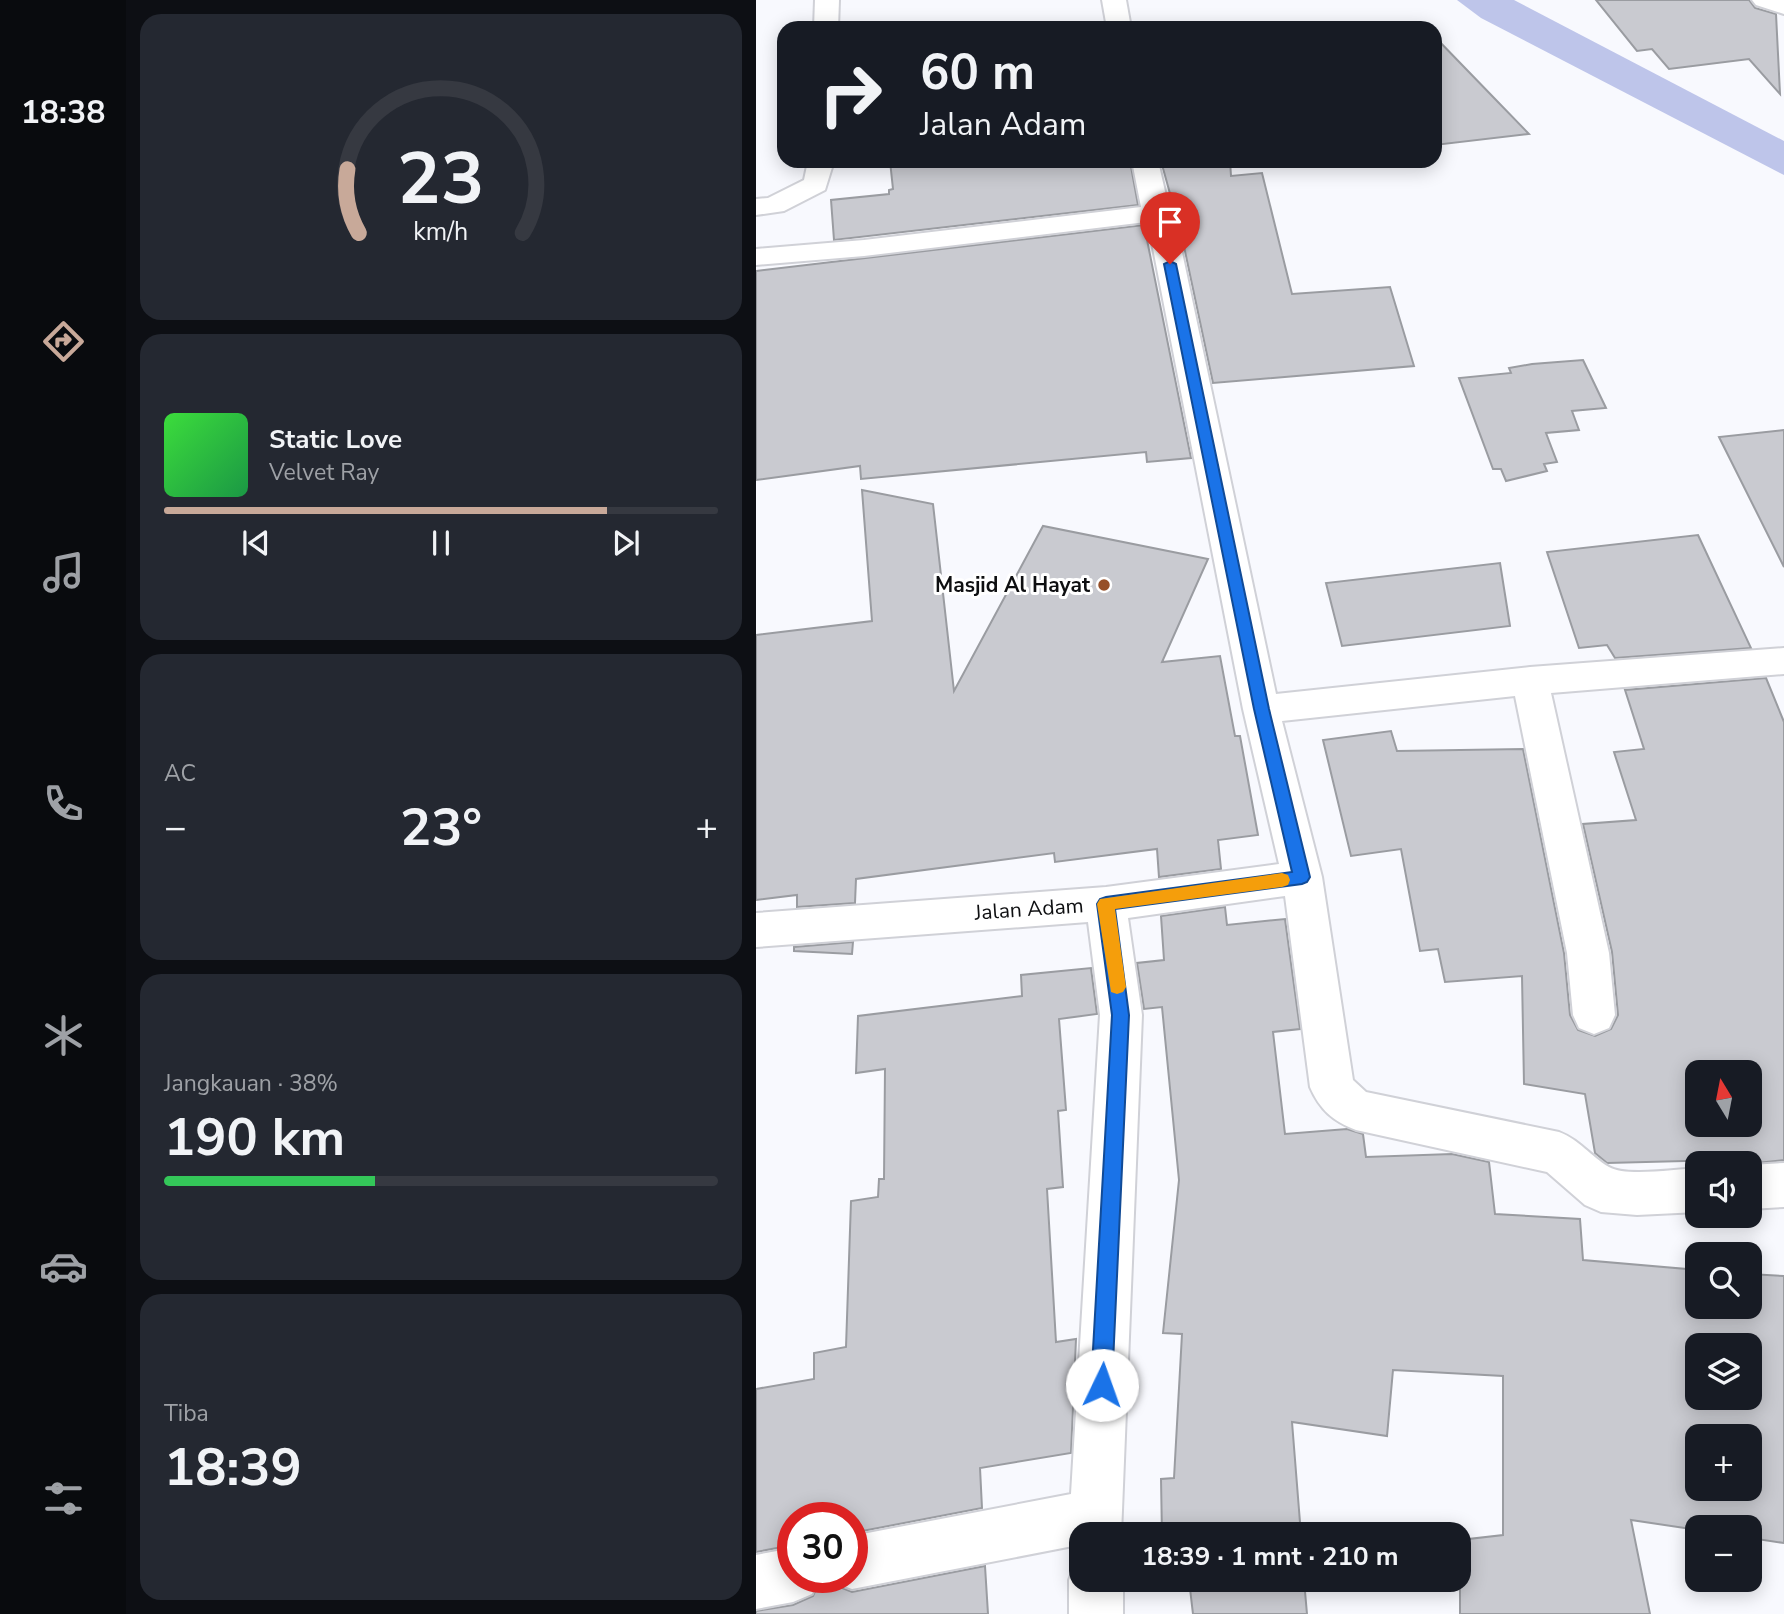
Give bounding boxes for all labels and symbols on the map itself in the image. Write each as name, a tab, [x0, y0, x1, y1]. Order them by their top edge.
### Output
pin	[1140, 192, 1200, 264]
place label: Masjid Al Hayat	[935, 571, 1091, 599]
marker: Masjid Al Hayat	[1096, 577, 1112, 593]
street label: Jalan Adam	[973, 891, 1084, 927]
north arrow	[1685, 1060, 1762, 1138]
position arrow	[1065, 1348, 1139, 1422]
speed limit sign: 30	[777, 1502, 868, 1593]

